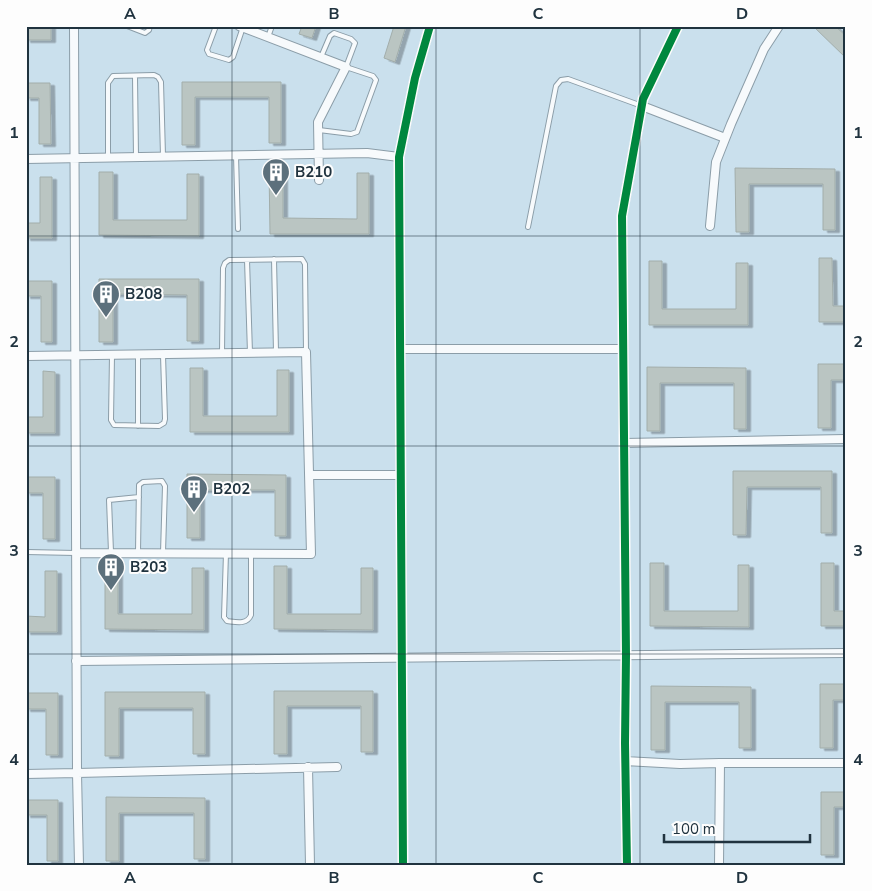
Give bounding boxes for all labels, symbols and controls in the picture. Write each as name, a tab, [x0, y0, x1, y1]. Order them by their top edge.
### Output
text: A	[124, 3, 136, 25]
text: B	[328, 3, 340, 25]
text: C	[533, 3, 544, 25]
text: D	[736, 3, 748, 25]
text: 1	[9, 122, 19, 144]
text: 1	[853, 122, 863, 144]
building icon: B210	[261, 157, 291, 196]
place label: B210	[295, 162, 332, 182]
building icon: B208	[91, 279, 121, 318]
place label: B208	[125, 284, 162, 304]
text: 2	[9, 331, 19, 353]
text: 2	[853, 331, 863, 353]
building icon: B202	[179, 474, 209, 513]
place label: B202	[213, 479, 250, 499]
text: 3	[9, 540, 19, 562]
text: 3	[853, 540, 863, 562]
building icon: B203	[96, 552, 126, 591]
place label: B203	[130, 557, 167, 577]
text: 4	[9, 749, 19, 771]
text: 4	[853, 749, 863, 771]
scale bar	[664, 811, 811, 843]
text: 100 m	[672, 819, 716, 839]
text: A	[124, 867, 136, 889]
text: B	[328, 867, 340, 889]
text: C	[533, 867, 544, 889]
text: D	[736, 867, 748, 889]

